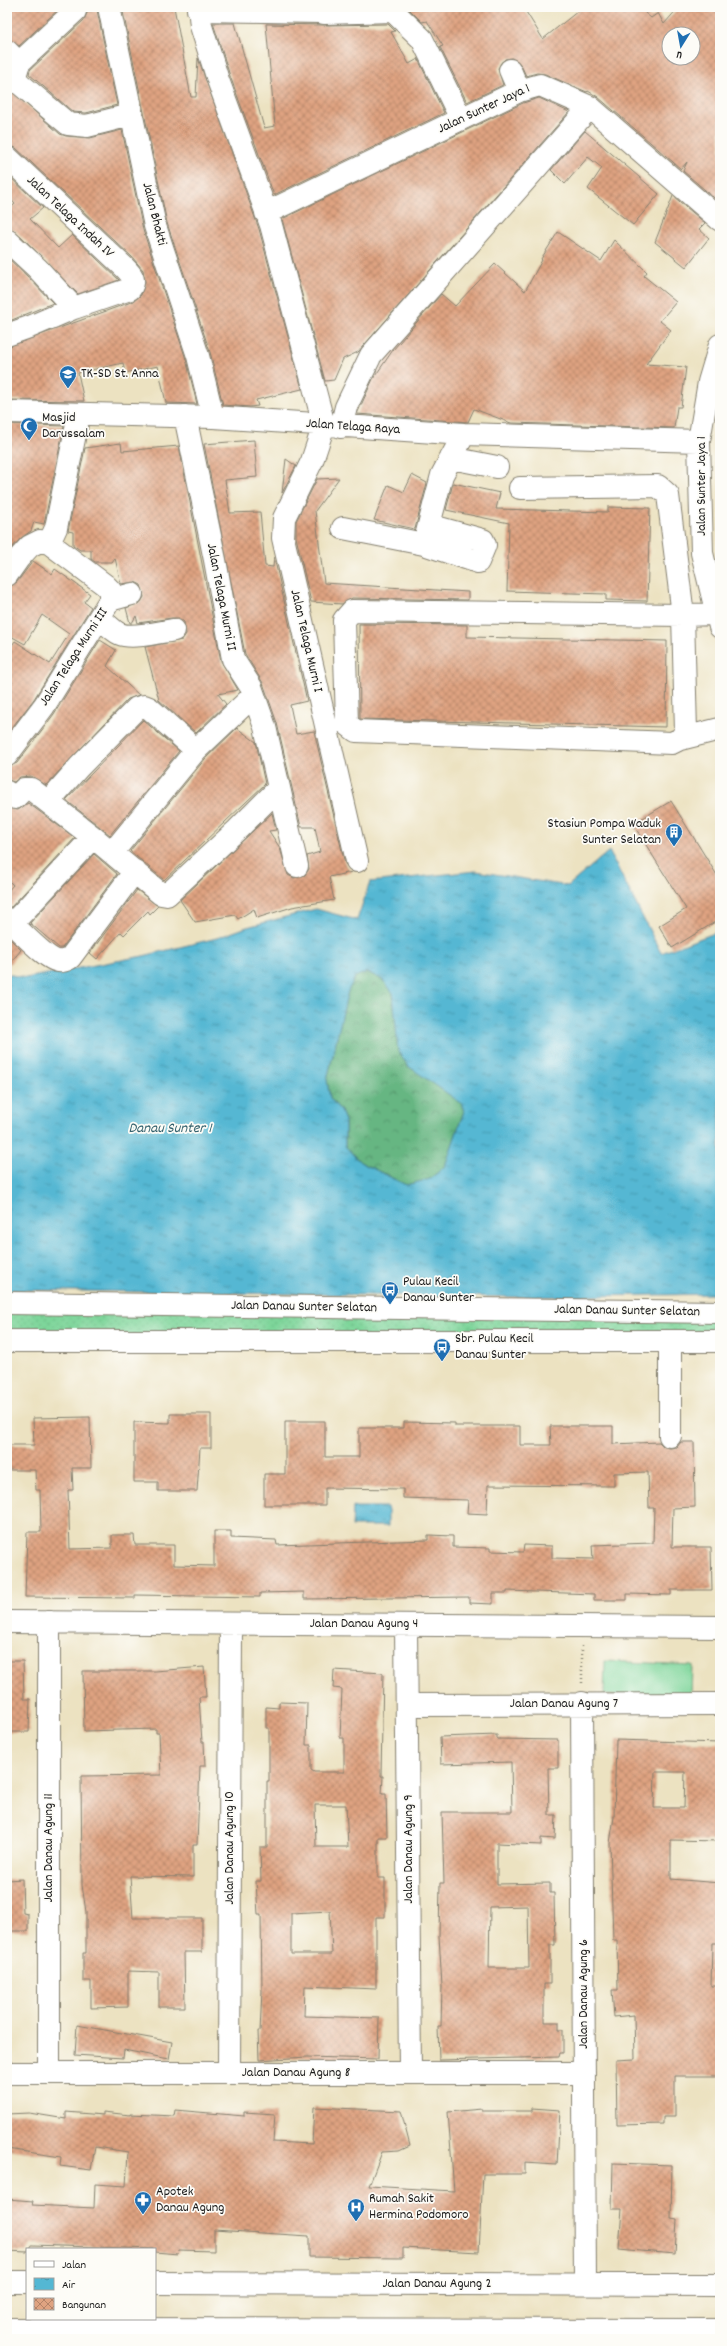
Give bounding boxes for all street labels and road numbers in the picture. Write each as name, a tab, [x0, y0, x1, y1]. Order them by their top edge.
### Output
street label: Jalan Sunter Jaya 1	[435, 79, 533, 139]
street label: Jalan Telaga Indah IV	[22, 171, 118, 263]
street label: Jalan Bhakti	[137, 180, 172, 248]
street label: Jalan Telaga Raya	[305, 414, 401, 440]
street label: Jalan Sunter Jaya 1	[692, 436, 712, 536]
street label: Jalan Telaga Murni II	[201, 542, 241, 653]
street label: Jalan Telaga Murni I	[284, 588, 328, 695]
street label: Jalan Telaga Murni III	[35, 603, 114, 710]
street label: Jalan Danau Sunter Selatan	[231, 1296, 377, 1318]
street label: Jalan Danau Sunter Selatan	[554, 1300, 700, 1322]
street label: Jalan Danau Agung 4	[310, 1614, 418, 1634]
street label: Jalan Danau Agung 7	[510, 1694, 618, 1714]
street label: Jalan Danau Agung 10	[220, 1791, 240, 1905]
street label: Jalan Danau Agung 11	[39, 1793, 59, 1903]
street label: Jalan Danau Agung 9	[399, 1794, 419, 1904]
street label: Jalan Danau Agung 6	[574, 1939, 594, 2049]
street label: Jalan Danau Agung 8	[242, 2063, 351, 2083]
street label: Jalan Danau Agung 2	[382, 2274, 492, 2294]

